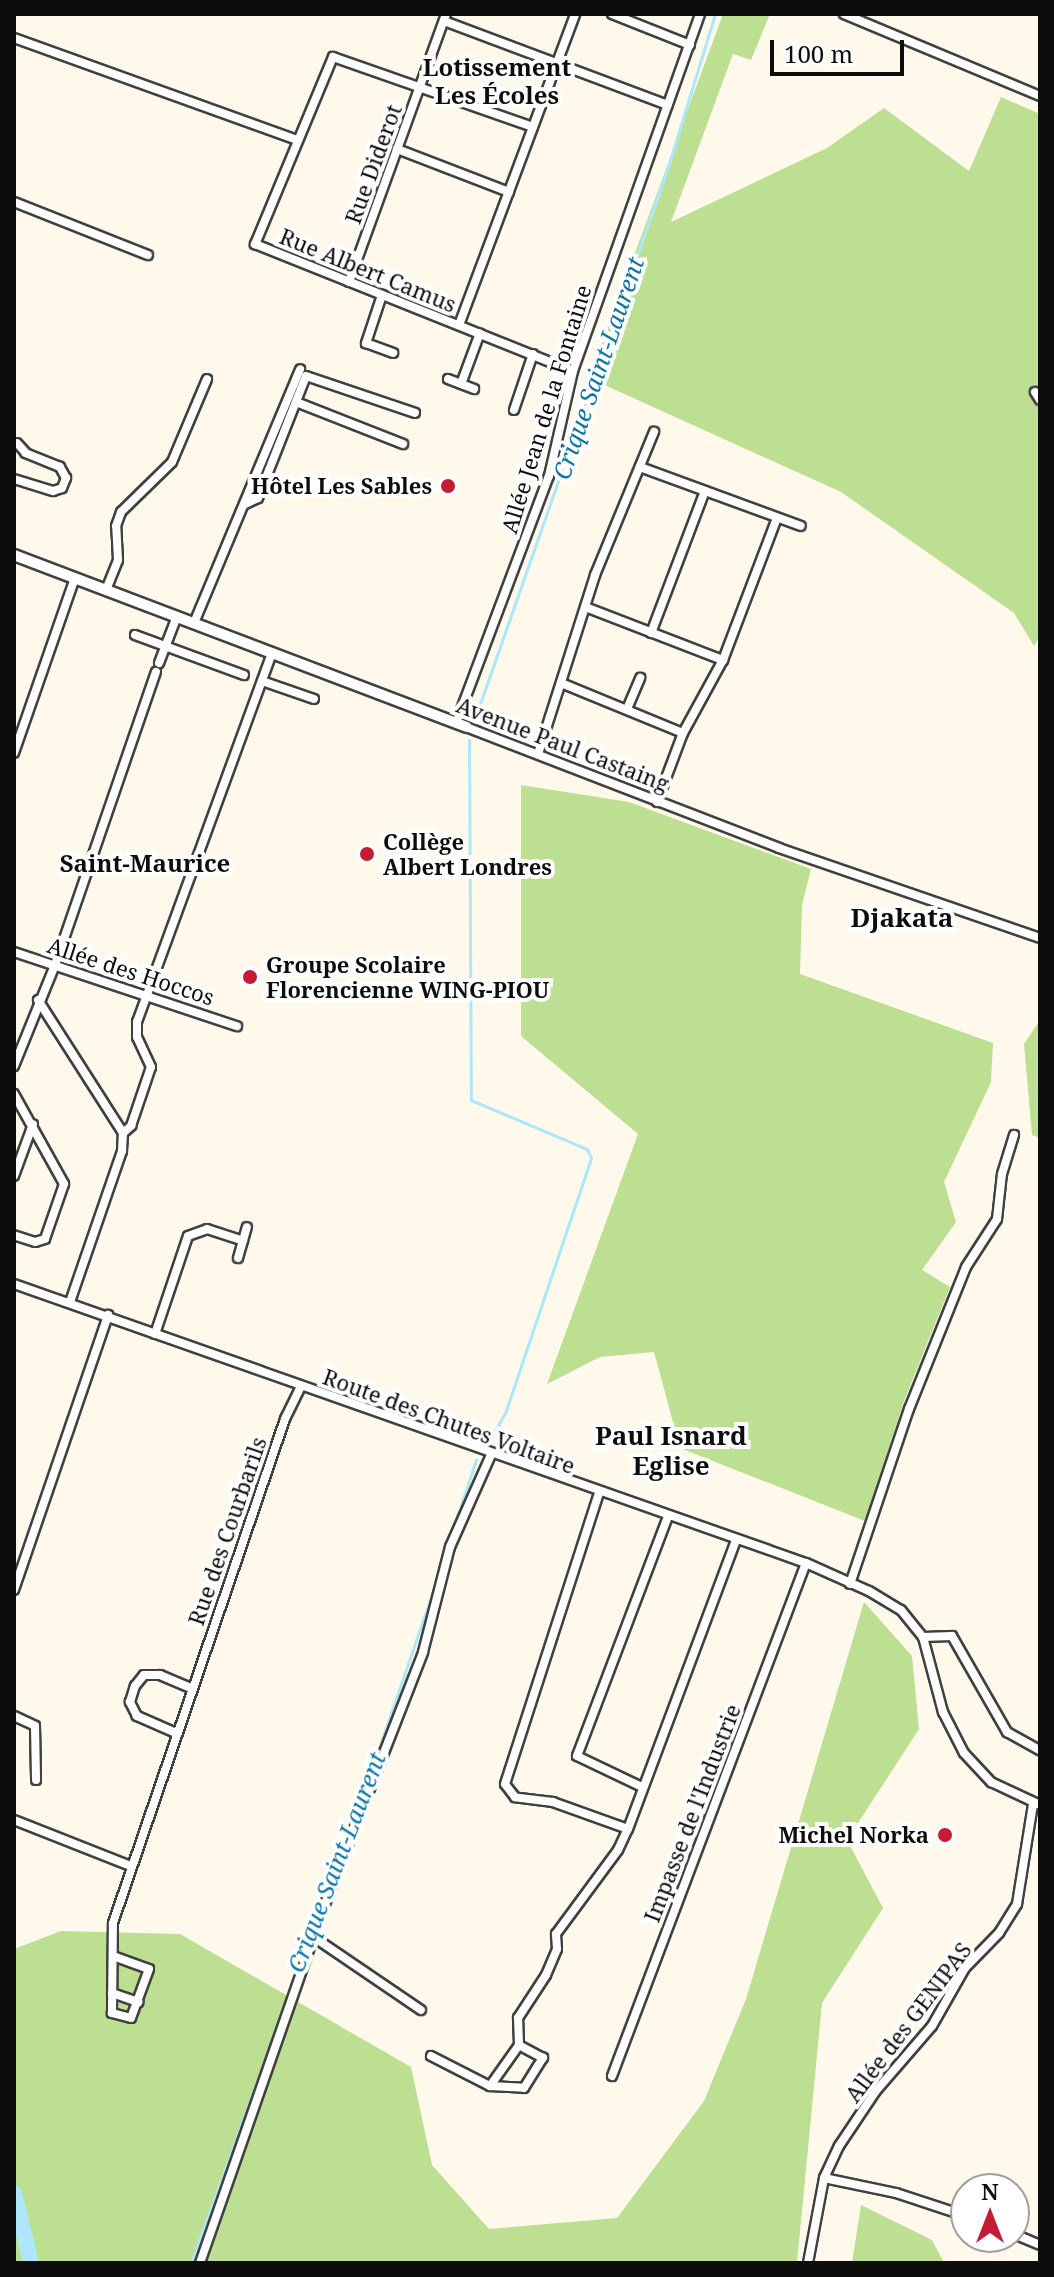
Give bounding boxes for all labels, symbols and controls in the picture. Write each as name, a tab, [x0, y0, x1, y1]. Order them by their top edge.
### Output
scale bar	[774, 24, 908, 74]
text: 100 m	[784, 37, 853, 70]
district label: Lotissement Les Écoles	[423, 53, 571, 109]
street label: Rue Diderot	[339, 101, 407, 227]
street label: Rue Albert Camus	[276, 223, 460, 317]
water label: Crique Saint-Laurent	[546, 253, 650, 483]
street label: Allée Jean de la Fontaine	[496, 282, 596, 536]
place label: Hôtel Les Sables	[251, 473, 432, 499]
marker: Hôtel Les Sables	[439, 477, 457, 495]
street label: Avenue Paul Castaing	[453, 691, 673, 797]
place label: Collège Albert Londres	[383, 828, 552, 880]
marker: Collège Albert Londres	[358, 845, 376, 863]
district label: Saint-Maurice	[60, 849, 230, 877]
district label: Djakata	[851, 902, 953, 934]
street label: Allée des Hoccos	[44, 932, 218, 1010]
place label: Groupe Scolaire Florencienne WING-PIOU	[266, 951, 549, 1002]
marker: Groupe Scolaire Florencienne WING-PIOU	[241, 968, 259, 986]
street label: Route des Chutes Voltaire	[319, 1363, 579, 1479]
district label: Paul Isnard Eglise	[595, 1420, 747, 1482]
street label: Rue des Courbarils	[182, 1433, 272, 1629]
street label: Impasse de l'Industrie	[638, 1700, 746, 1926]
water label: Crique Saint-Laurent	[281, 1748, 391, 1976]
place label: Michel Norka	[778, 1822, 929, 1848]
marker: Michel Norka	[936, 1826, 954, 1844]
street label: Allée des GENIPAS	[839, 1937, 977, 2107]
north arrow	[950, 2173, 1030, 2253]
text: N	[981, 2176, 999, 2206]

